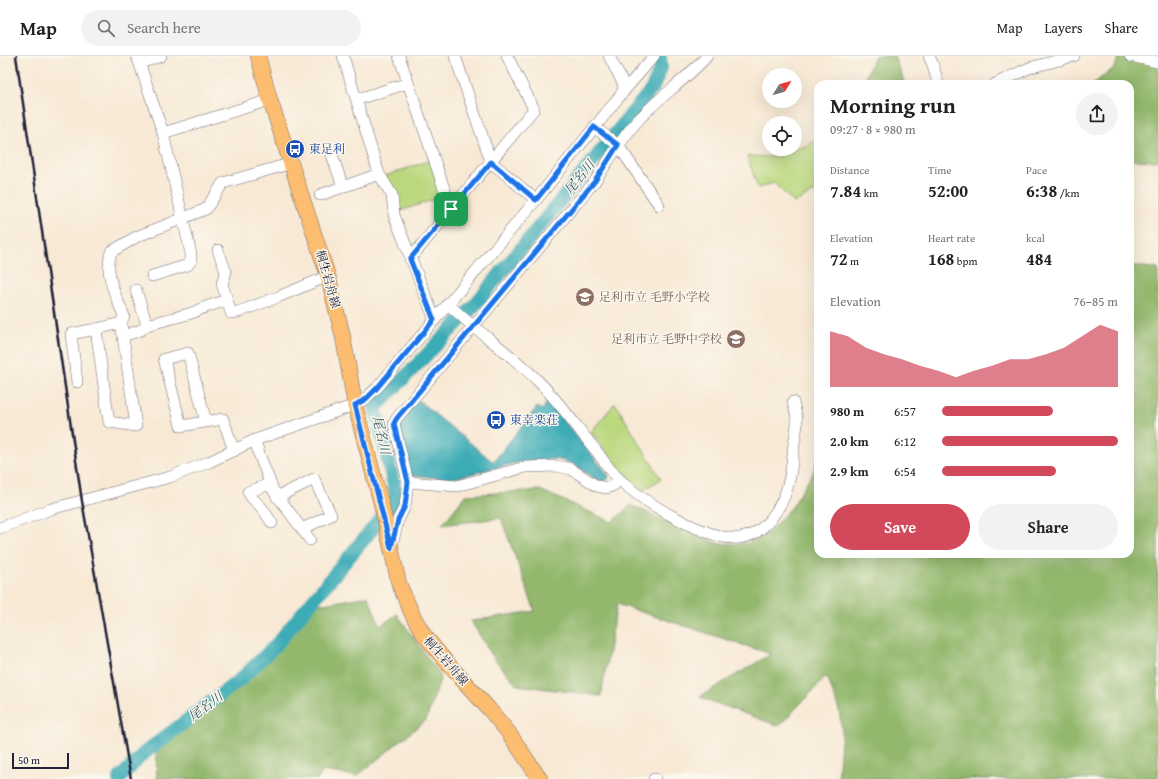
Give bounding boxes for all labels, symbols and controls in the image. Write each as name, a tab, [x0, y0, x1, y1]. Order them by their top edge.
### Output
search box	[81, 10, 361, 46]
text: Map	[20, 14, 57, 42]
icon: search	[95, 17, 117, 39]
text: Search here	[127, 17, 201, 38]
text: Map	[997, 18, 1023, 38]
text: Layers	[1045, 18, 1083, 38]
text: Share	[1105, 18, 1138, 38]
north arrow	[762, 68, 802, 108]
map controls	[762, 68, 802, 156]
text: Morning run	[830, 89, 956, 121]
button: share	[1076, 93, 1118, 135]
button: locate	[762, 116, 802, 156]
text: 09:27 · 8 × 980 m	[830, 120, 916, 139]
bus stop icon: 東足利	[284, 138, 306, 160]
place label: 東足利	[309, 140, 345, 157]
water label: 尾名川	[560, 155, 600, 198]
text: Distance	[830, 162, 869, 178]
text: Time	[928, 162, 951, 178]
text: Pace	[1026, 162, 1047, 178]
text: 7.84	[830, 178, 861, 203]
text: 52:00	[928, 178, 968, 203]
text: 6:38	[1026, 178, 1057, 203]
text: km	[861, 185, 878, 201]
text: /km	[1057, 185, 1079, 201]
pin	[434, 192, 468, 226]
icon: arrive	[440, 198, 462, 220]
text: Elevation	[830, 230, 873, 246]
text: Heart rate	[928, 230, 975, 246]
text: kcal	[1026, 230, 1045, 246]
text: 72	[830, 246, 848, 271]
text: 168	[928, 246, 954, 271]
text: 484	[1026, 246, 1052, 271]
street label: 桐生岩舟線	[312, 248, 345, 310]
text: m	[848, 253, 859, 269]
text: bpm	[954, 253, 977, 269]
school or university icon: 足利市立 毛野小学校	[574, 286, 596, 308]
place label: 足利市立 毛野小学校	[599, 288, 710, 305]
text: Elevation	[830, 292, 881, 311]
text: 76–85 m	[1073, 292, 1118, 311]
school or university icon: 足利市立 毛野中学校	[725, 328, 747, 350]
place label: 足利市立 毛野中学校	[611, 330, 722, 347]
text: 980 m	[830, 402, 864, 421]
text: 6:57	[894, 402, 916, 421]
bus stop icon: 東幸楽荘	[485, 409, 507, 431]
place label: 東幸楽荘	[510, 411, 558, 428]
water label: 尾名川	[368, 414, 396, 458]
text: 2.0 km	[830, 432, 869, 451]
text: 6:12	[894, 432, 916, 451]
text: 2.9 km	[830, 462, 869, 481]
text: 6:54	[894, 462, 916, 481]
button: Save	[830, 504, 970, 550]
button: Share	[978, 504, 1118, 550]
street label: 桐生岩舟線	[420, 632, 472, 689]
water label: 尾名川	[184, 686, 228, 726]
scale bar	[12, 751, 69, 770]
text: 50 m	[18, 752, 40, 768]

